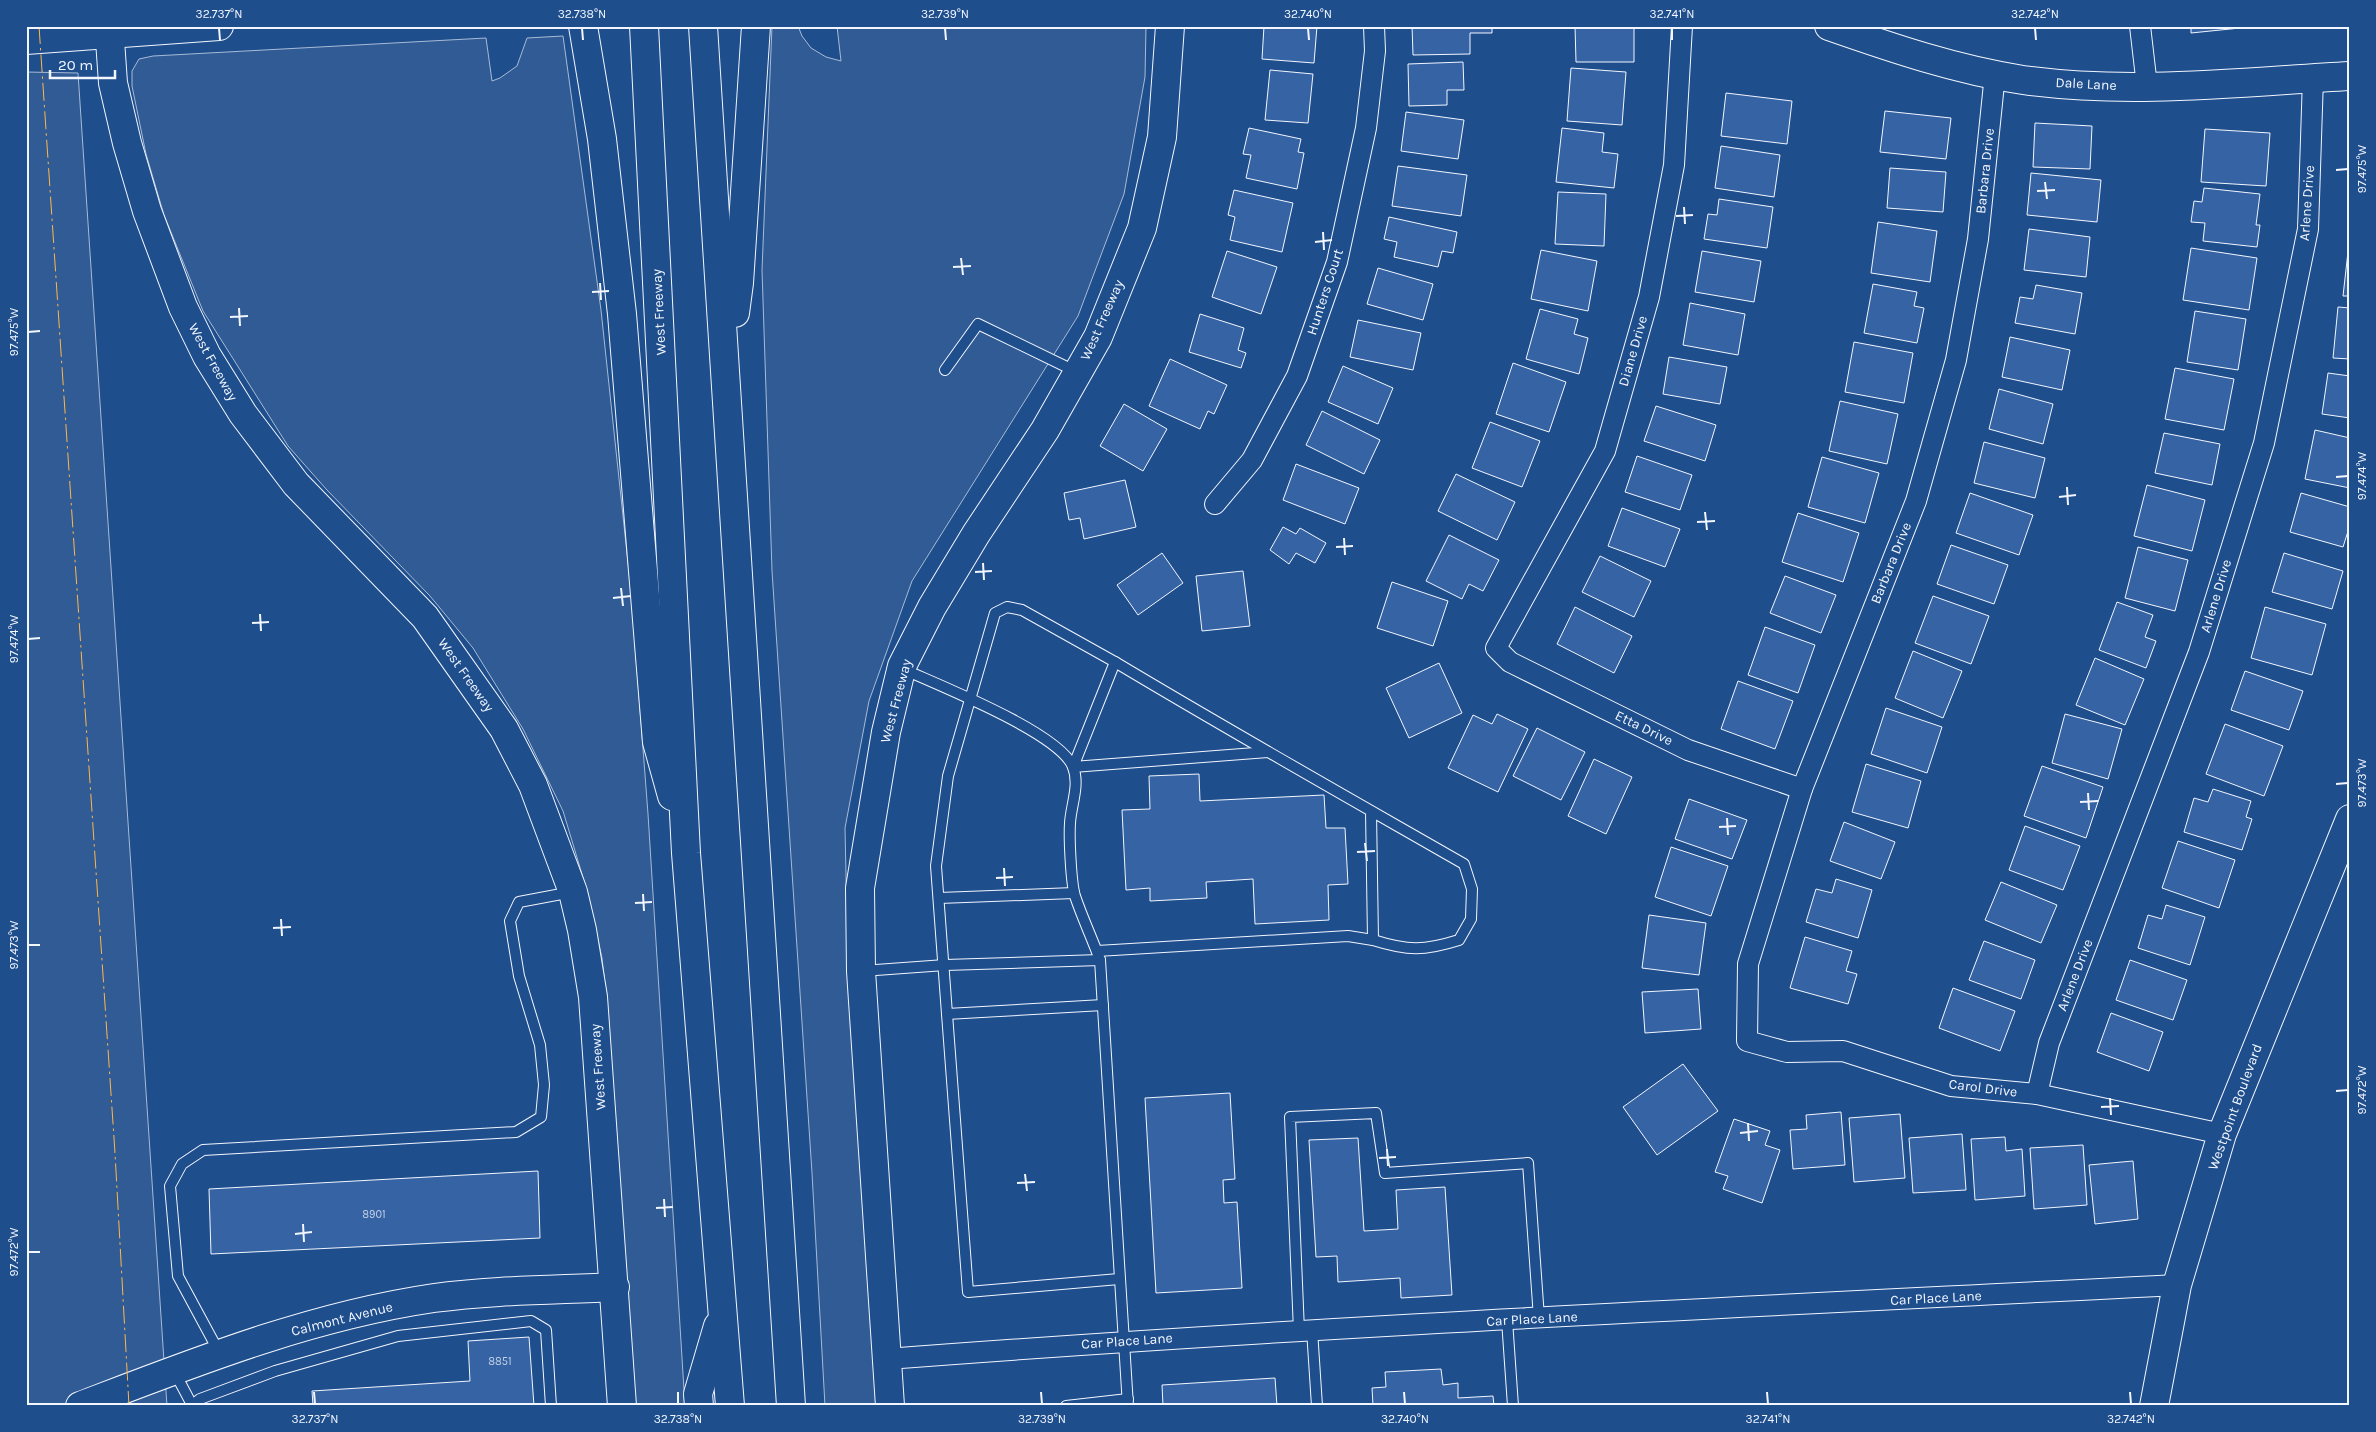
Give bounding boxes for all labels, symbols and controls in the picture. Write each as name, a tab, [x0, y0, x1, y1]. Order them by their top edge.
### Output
text: 32.737°N	[196, 7, 242, 21]
text: 32.738°N	[558, 7, 606, 21]
text: 32.739°N	[921, 7, 969, 21]
text: 32.740°N	[1284, 7, 1332, 21]
text: 32.741°N	[1650, 7, 1694, 21]
text: 32.742°N	[2011, 7, 2059, 21]
scale bar	[50, 48, 115, 80]
text: 20 m	[58, 56, 93, 74]
street label: Dale Lane	[2055, 74, 2117, 94]
street label: Barbara Drive	[1972, 127, 1998, 215]
text: 97.475°W	[2355, 144, 2369, 193]
street label: Arlene Drive	[2296, 165, 2318, 241]
street label: Hunters Court	[1303, 247, 1347, 337]
street label: West Freeway	[648, 268, 670, 356]
street label: West Freeway	[1077, 277, 1128, 363]
text: 97.475°W	[7, 307, 21, 356]
street label: Diane Drive	[1615, 314, 1651, 388]
street label: West Freeway	[185, 320, 242, 404]
text: 97.474°W	[2355, 451, 2369, 500]
street label: Barbara Drive	[1867, 520, 1915, 606]
street label: Arlene Drive	[2197, 557, 2235, 635]
text: 97.474°W	[7, 614, 21, 663]
street label: West Freeway	[434, 635, 498, 716]
street label: West Freeway	[877, 657, 916, 745]
street label: Etta Drive	[1612, 707, 1676, 749]
text: 97.473°W	[2355, 758, 2369, 807]
text: 97.473°W	[7, 920, 21, 969]
street label: Arlene Drive	[2053, 937, 2097, 1013]
street label: West Freeway	[586, 1023, 609, 1111]
street label: Westpoint Boulevard	[2204, 1042, 2266, 1172]
text: 97.472°W	[2355, 1065, 2369, 1114]
street label: Carol Drive	[1948, 1075, 2018, 1101]
house number: 8901	[362, 1208, 386, 1221]
text: 97.472°W	[7, 1227, 21, 1276]
street label: Car Place Lane	[1890, 1287, 1982, 1309]
street label: Calmont Avenue	[289, 1298, 395, 1340]
street label: Car Place Lane	[1486, 1308, 1578, 1330]
street label: Car Place Lane	[1081, 1329, 1173, 1353]
house number: 8851	[488, 1355, 512, 1368]
text: 32.737°N	[292, 1412, 338, 1426]
text: 32.738°N	[654, 1412, 702, 1426]
text: 32.739°N	[1018, 1412, 1066, 1426]
text: 32.740°N	[1381, 1412, 1429, 1426]
text: 32.741°N	[1746, 1412, 1790, 1426]
text: 32.742°N	[2107, 1412, 2155, 1426]

